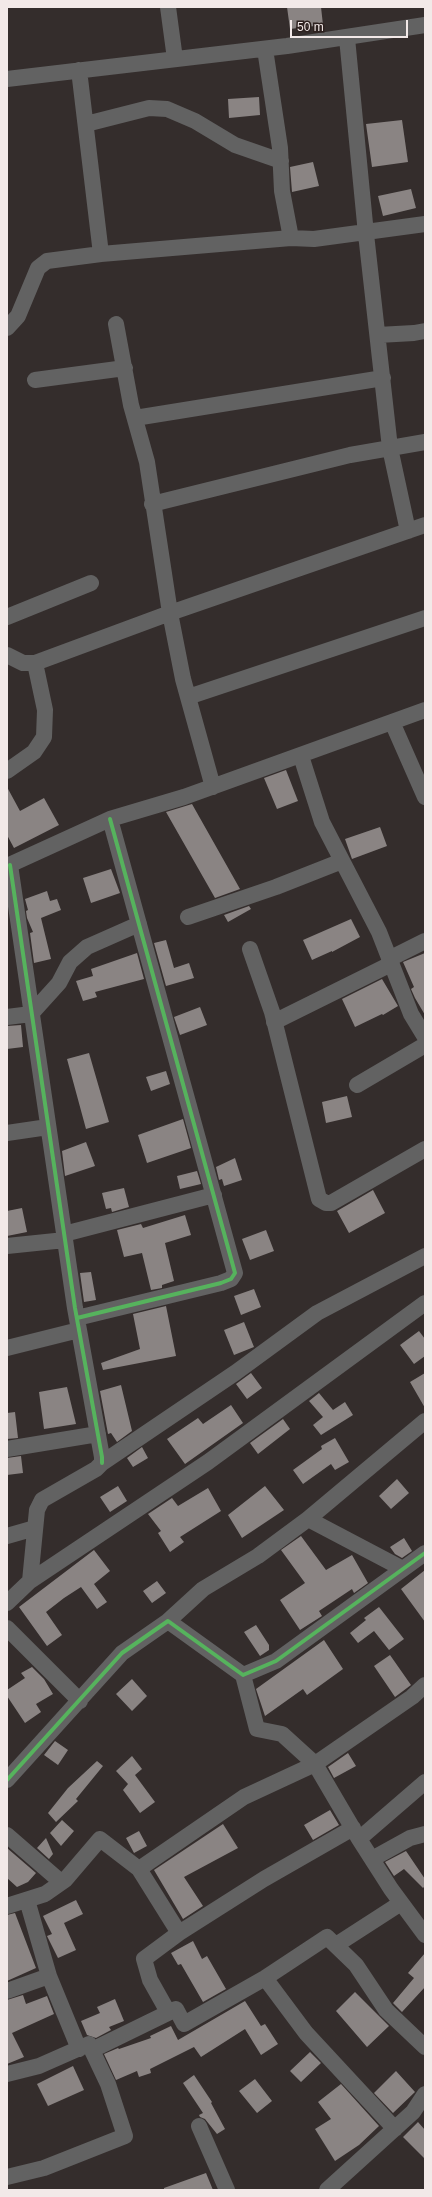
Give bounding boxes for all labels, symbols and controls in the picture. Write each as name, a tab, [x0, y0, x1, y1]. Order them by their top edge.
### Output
scale bar	[292, 12, 410, 38]
text: 50 m	[297, 20, 324, 34]

